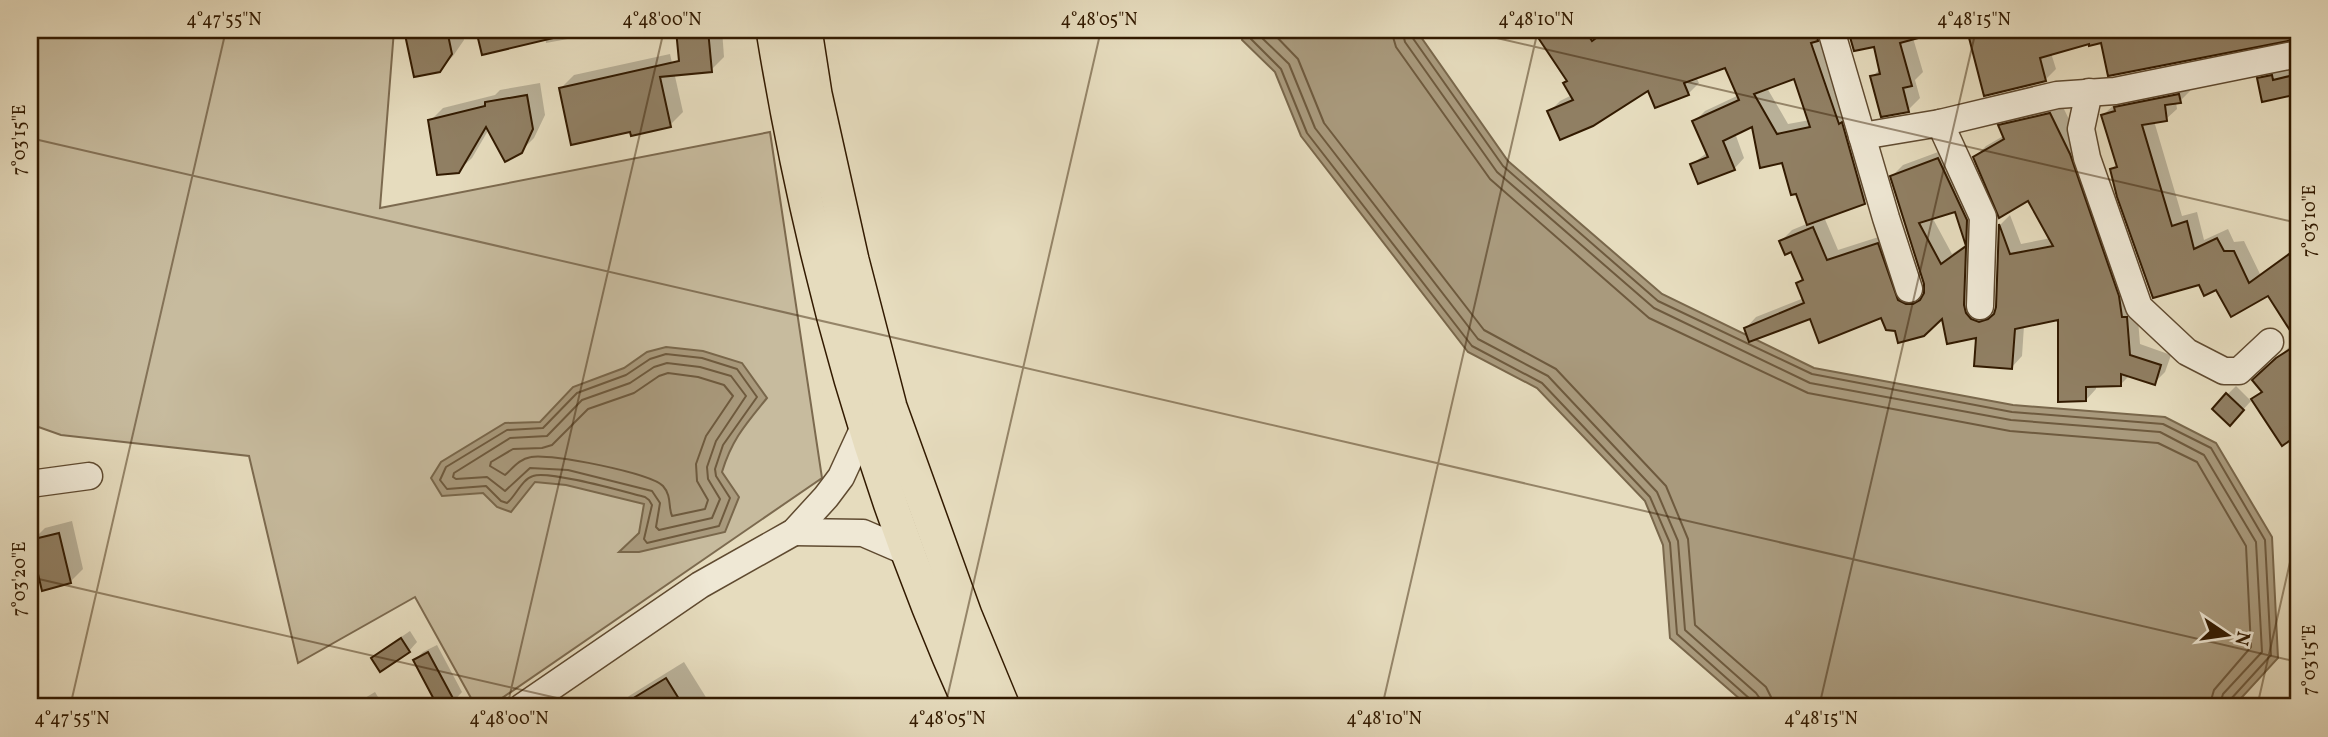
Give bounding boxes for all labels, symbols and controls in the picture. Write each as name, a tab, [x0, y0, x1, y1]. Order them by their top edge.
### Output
text: 4°47'55"N	[186, 8, 262, 33]
text: 4°48'00"N	[622, 8, 702, 33]
text: 4°48'05"N	[1060, 8, 1138, 33]
text: 4°48'10"N	[1498, 8, 1574, 33]
text: 4°48'15"N	[1937, 8, 2011, 33]
text: 7°03'15"E	[8, 104, 33, 175]
text: 7°03'10"E	[2298, 184, 2323, 257]
text: 7°03'20"E	[8, 541, 33, 617]
north arrow	[2192, 600, 2262, 670]
text: 7°03'15"E	[2298, 624, 2323, 695]
text: N	[2227, 629, 2256, 648]
text: 4°47'55"N	[34, 707, 110, 732]
text: 4°48'00"N	[469, 707, 549, 732]
text: 4°48'05"N	[908, 707, 986, 732]
text: 4°48'10"N	[1346, 707, 1422, 732]
text: 4°48'15"N	[1784, 707, 1858, 732]

